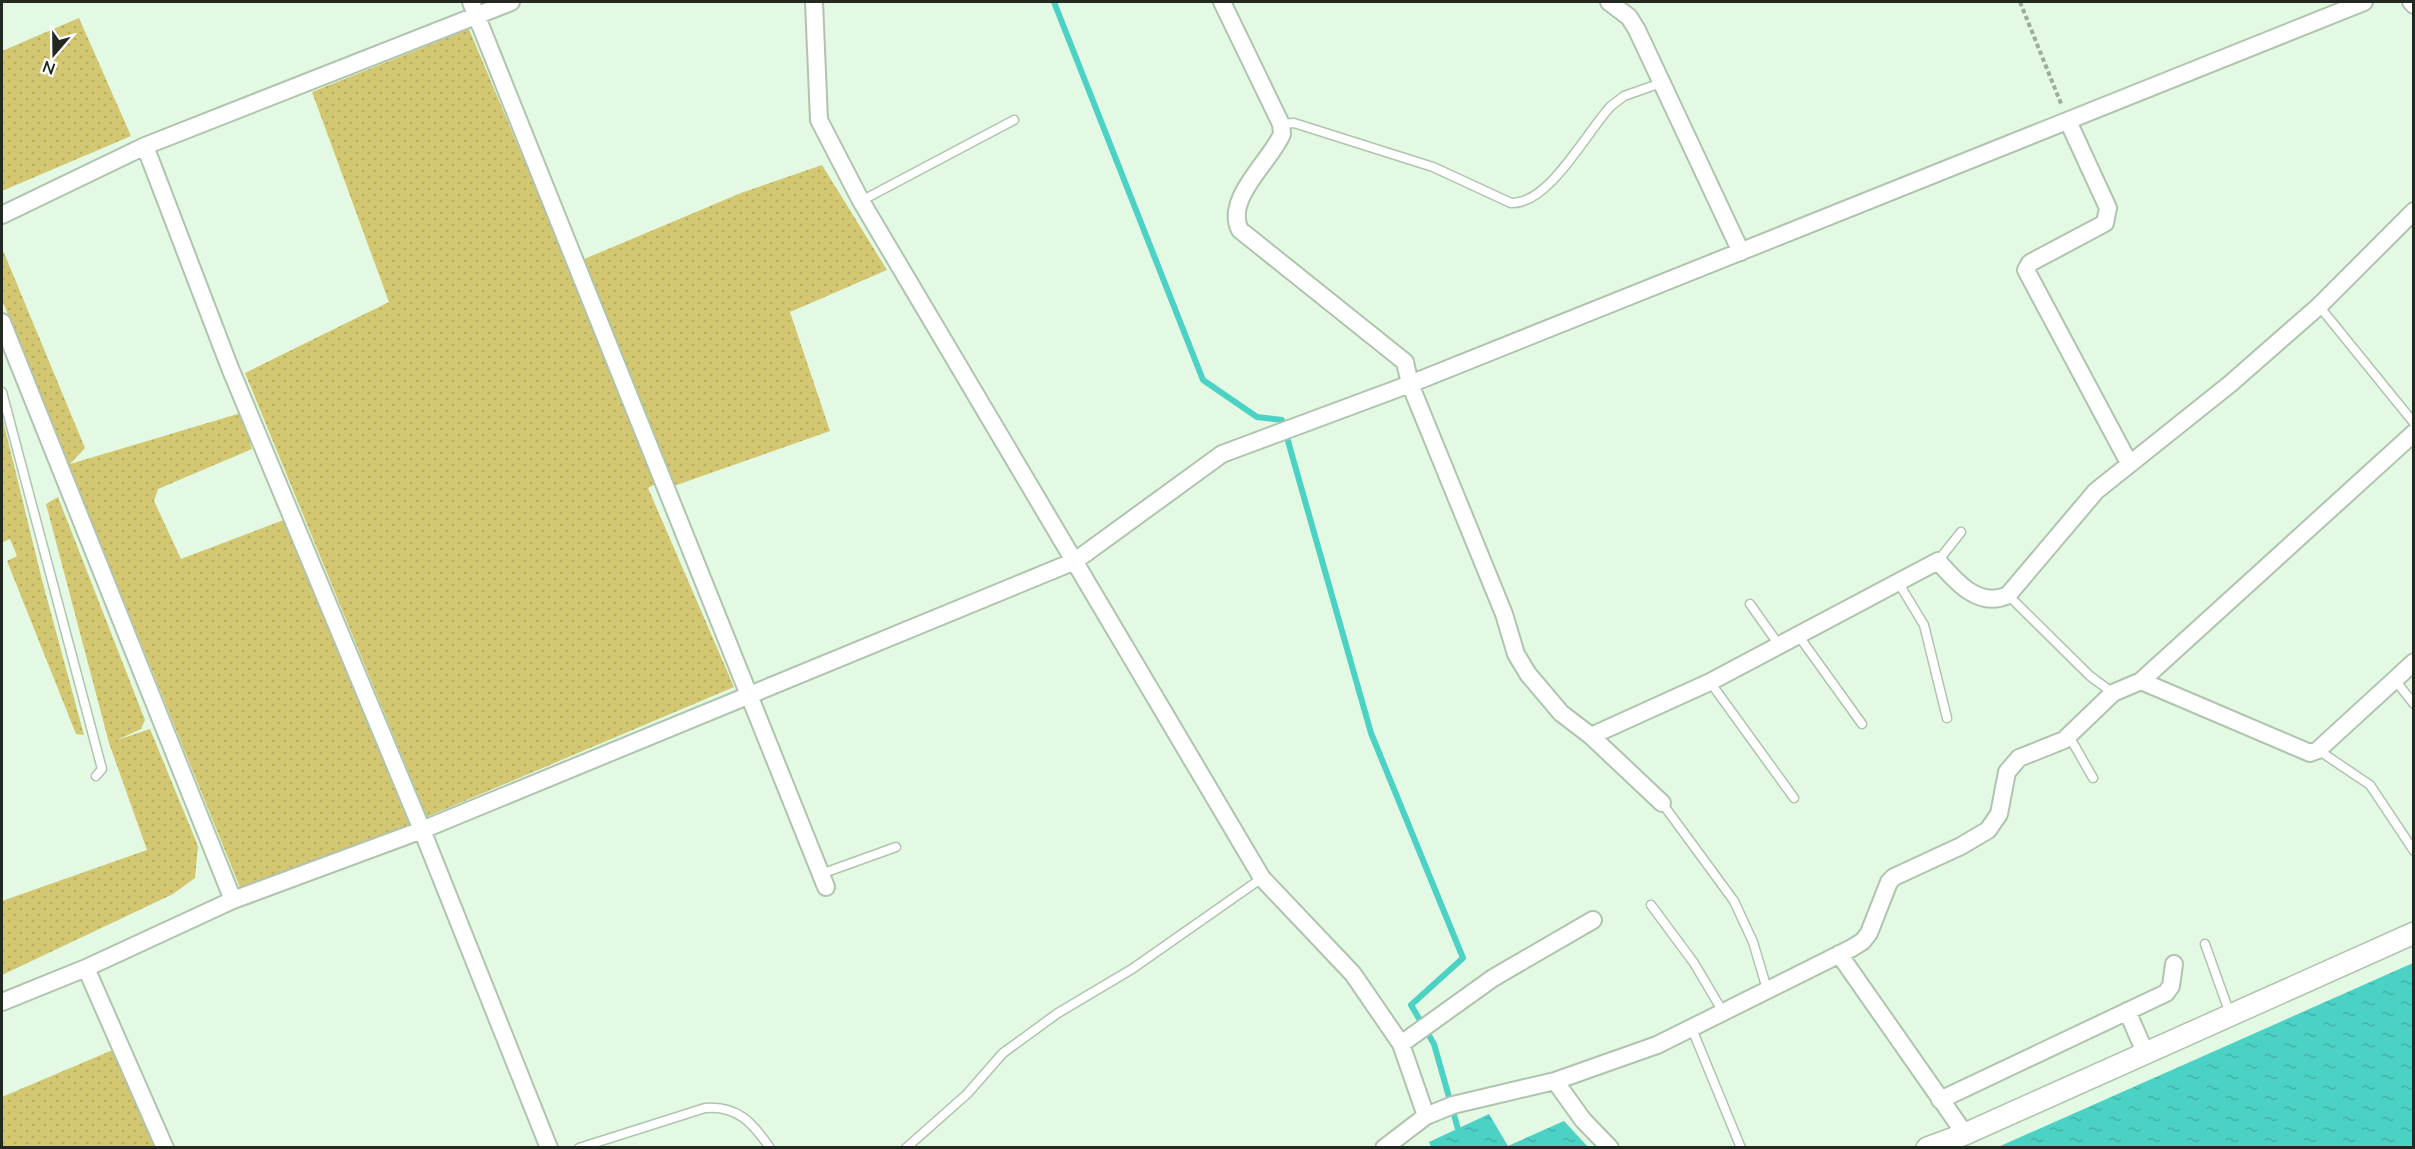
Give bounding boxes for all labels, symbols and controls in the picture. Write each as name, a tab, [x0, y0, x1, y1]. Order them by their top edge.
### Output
north arrow	[24, 24, 84, 84]
text: N	[40, 57, 58, 80]

